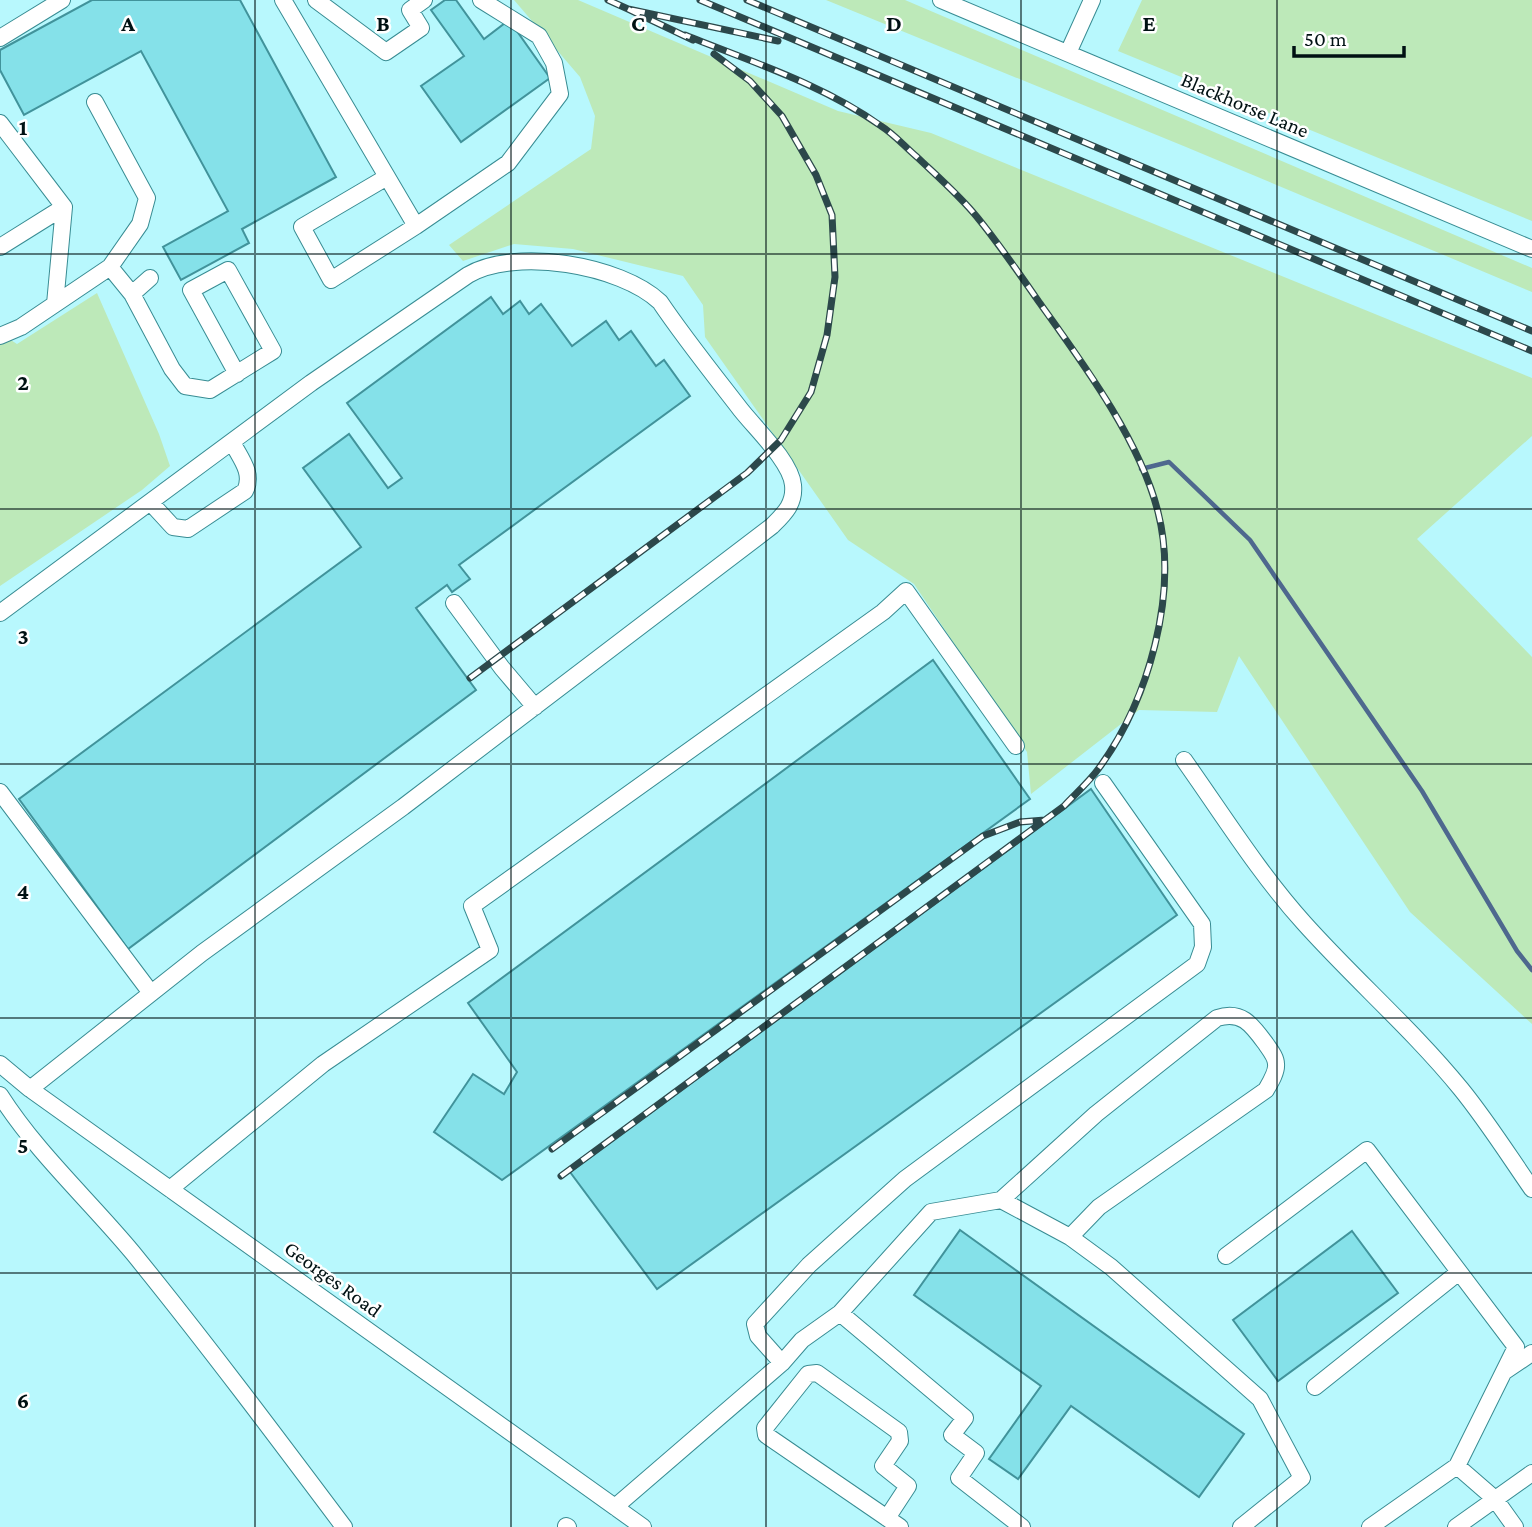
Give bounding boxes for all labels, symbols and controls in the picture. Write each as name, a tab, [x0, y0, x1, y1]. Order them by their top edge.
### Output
text: A	[120, 10, 135, 36]
text: B	[376, 10, 390, 36]
text: C	[631, 10, 645, 36]
text: D	[886, 10, 902, 36]
text: E	[1142, 10, 1156, 36]
scale bar	[1294, 14, 1404, 58]
text: 50 m	[1304, 27, 1347, 51]
street label: Blackhorse Lane	[1177, 67, 1313, 143]
text: 1	[19, 114, 28, 140]
text: 2	[17, 369, 29, 395]
text: 3	[17, 623, 29, 649]
text: 4	[17, 878, 29, 904]
text: 5	[17, 1132, 29, 1158]
street label: Georges Road	[280, 1236, 386, 1322]
text: 6	[17, 1387, 29, 1413]

